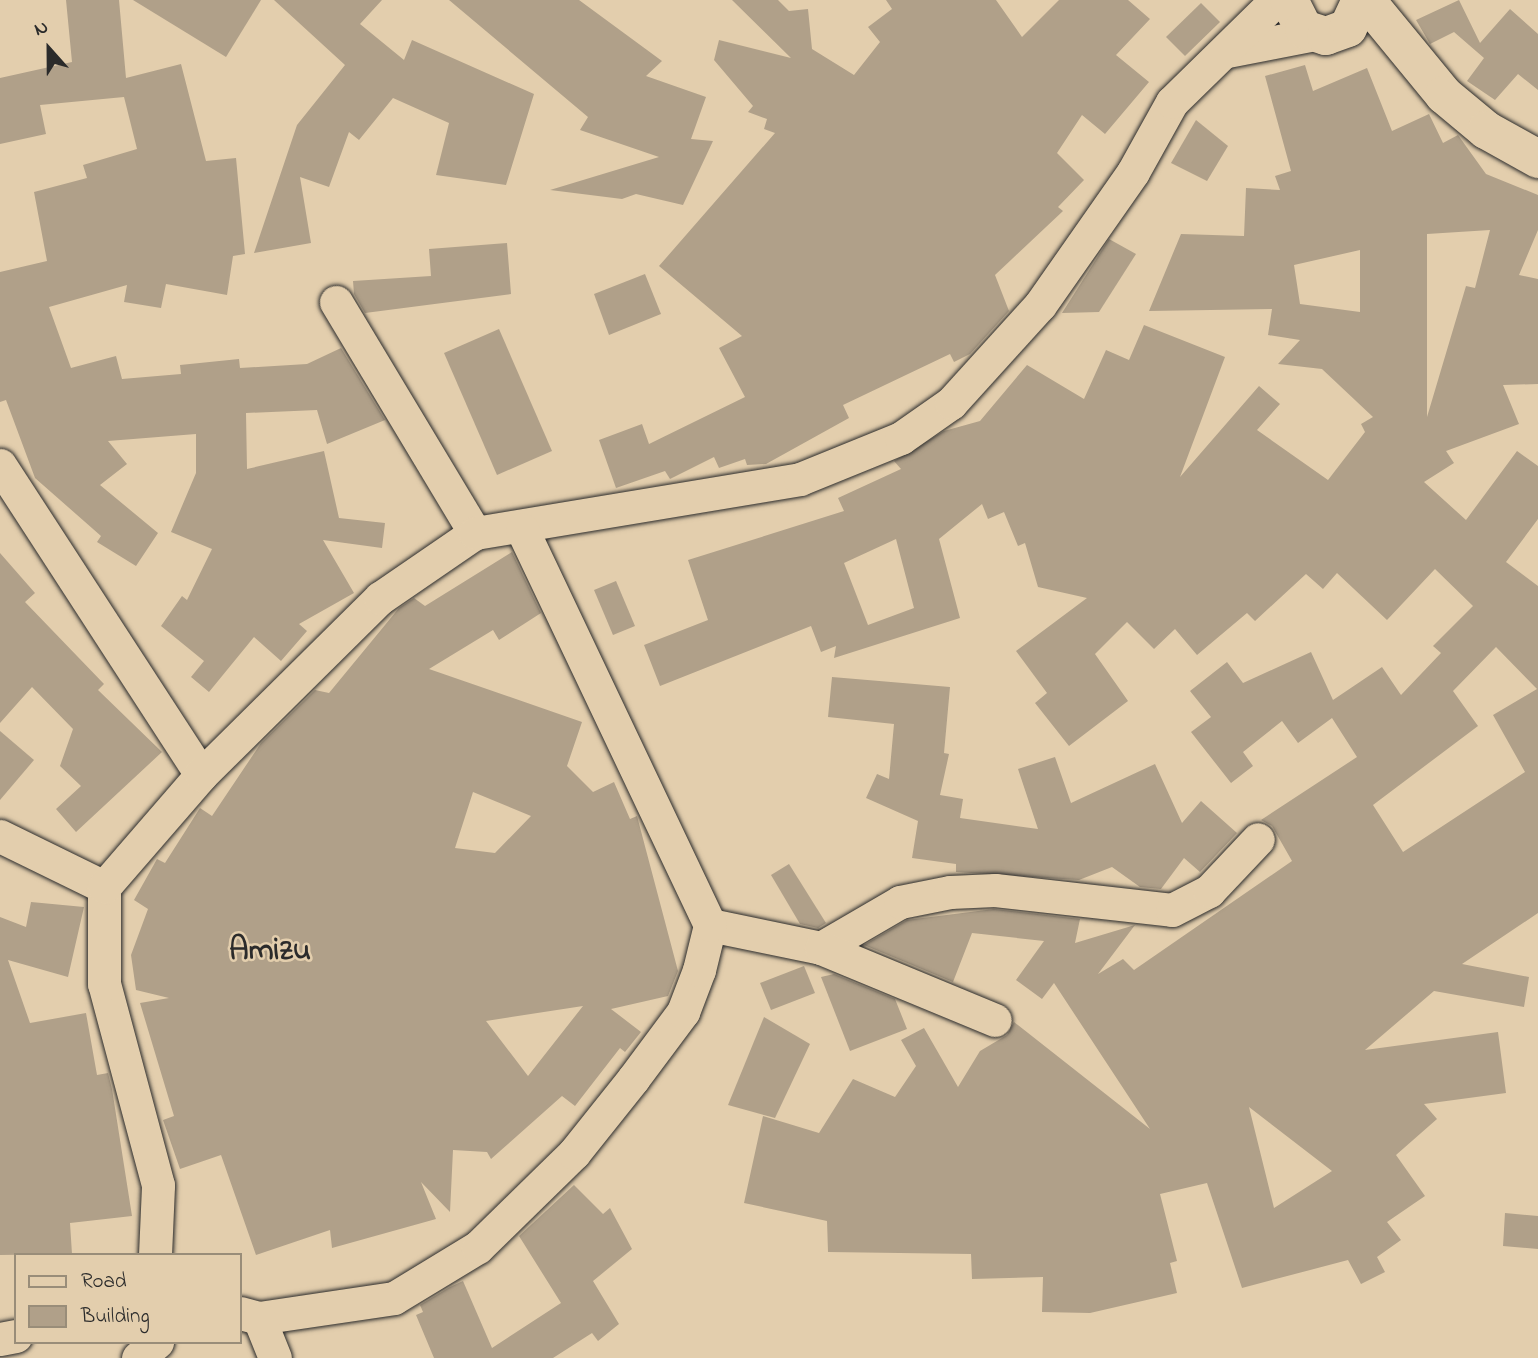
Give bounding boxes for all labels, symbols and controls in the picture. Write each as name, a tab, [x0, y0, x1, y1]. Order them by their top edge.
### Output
north arrow	[14, 14, 84, 84]
text: N	[30, 14, 52, 44]
district label: Amizu	[229, 933, 311, 971]
legend	[14, 1253, 242, 1344]
text: Road	[81, 1267, 127, 1297]
text: Building	[81, 1302, 150, 1332]

